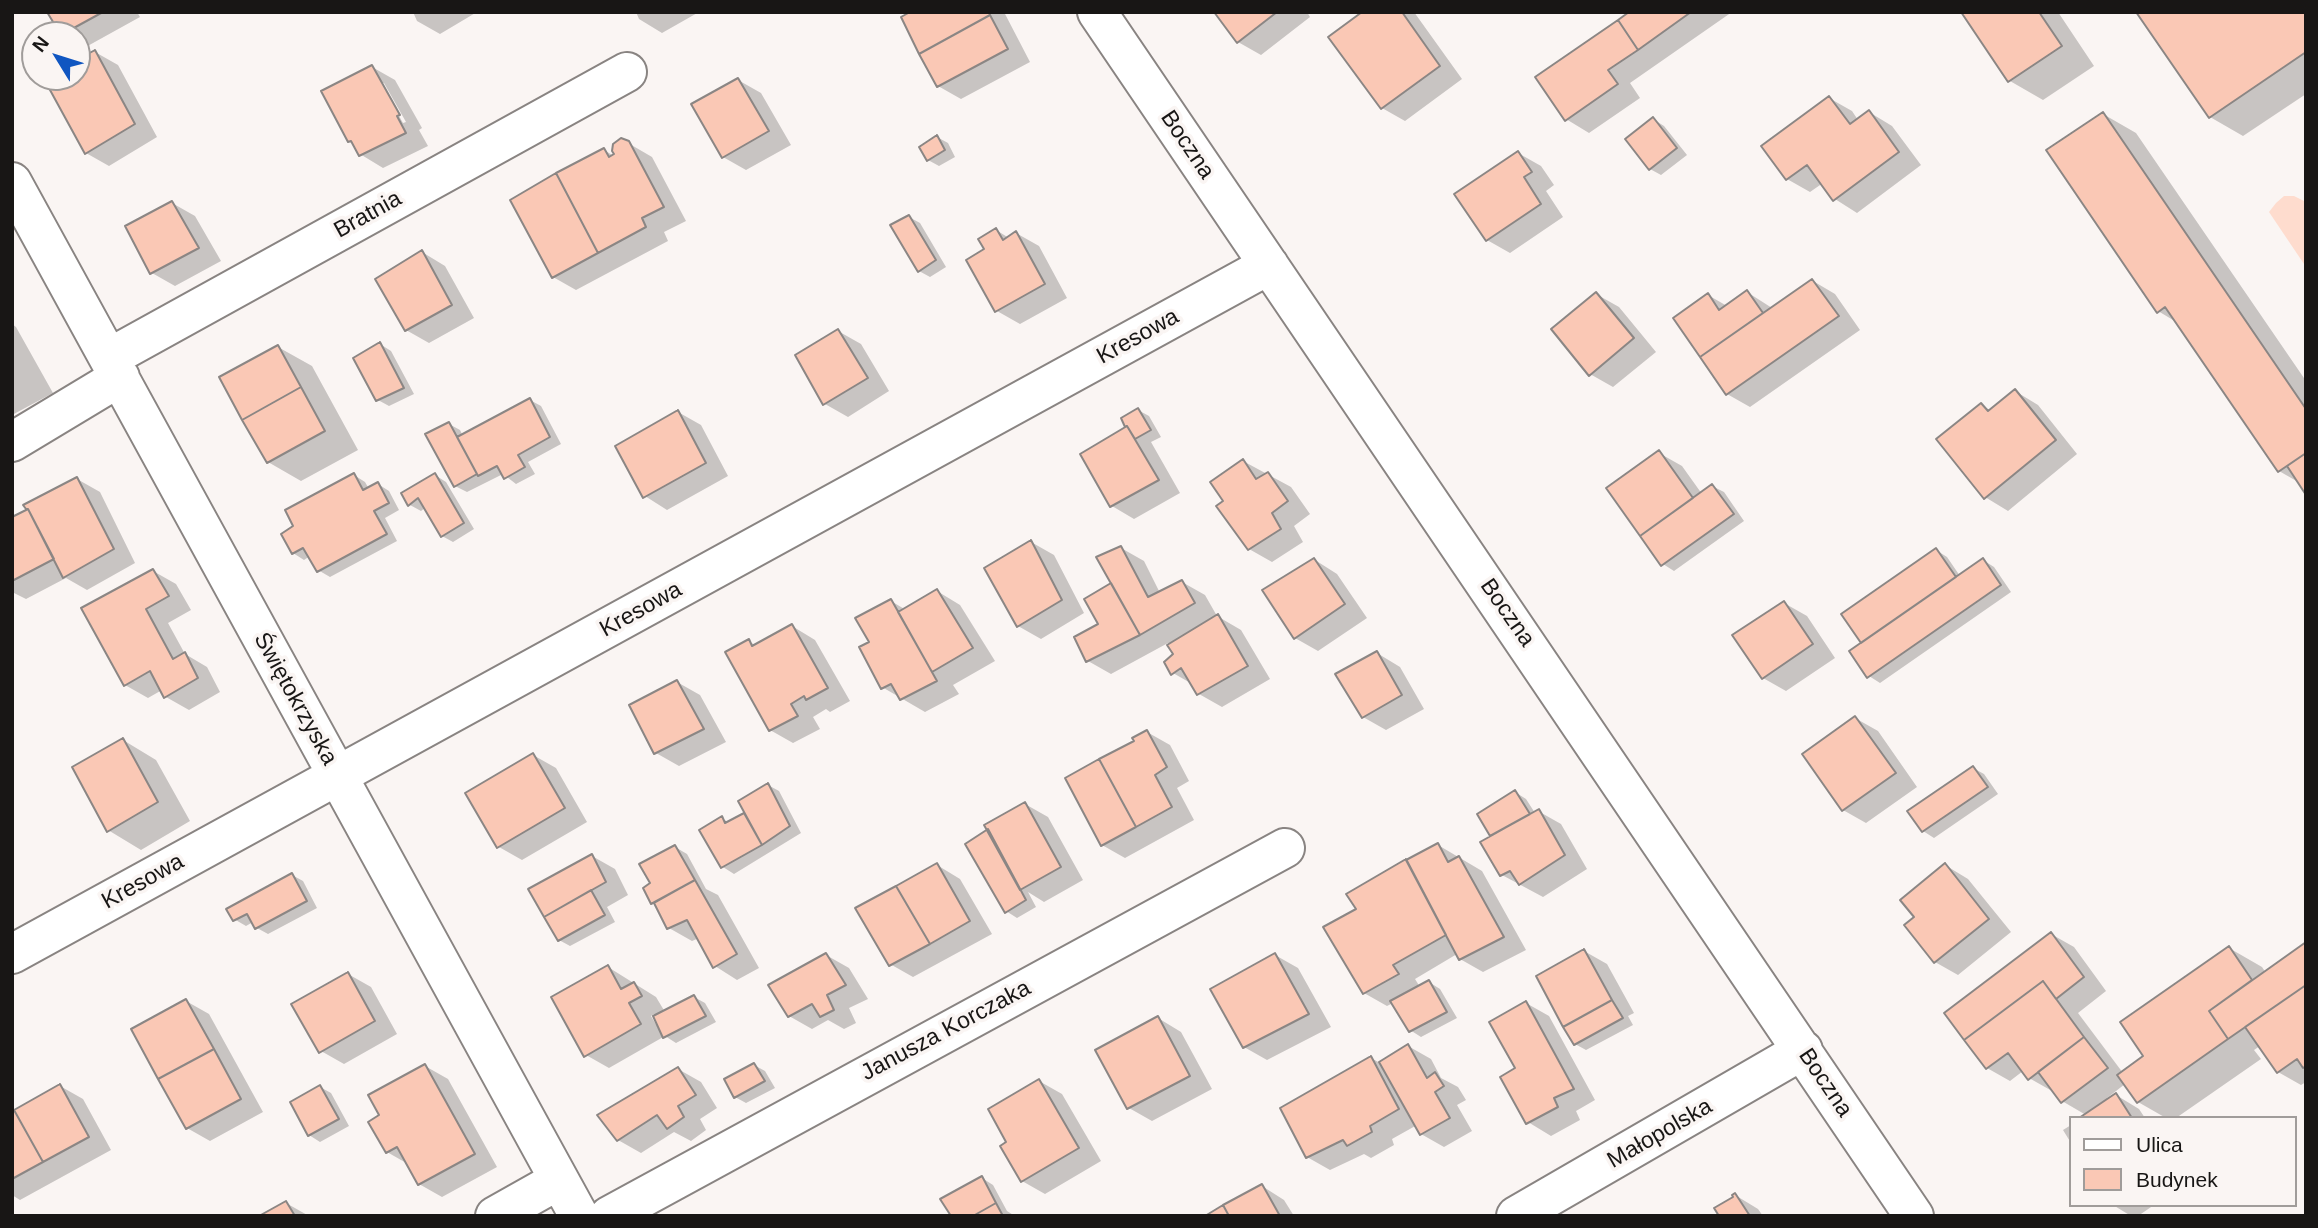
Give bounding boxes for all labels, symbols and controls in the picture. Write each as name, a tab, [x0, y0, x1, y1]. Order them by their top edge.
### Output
north arrow	[21, 21, 91, 91]
text: N	[28, 32, 53, 56]
street label: Boczna	[1154, 105, 1220, 185]
street label: Bratnia	[329, 185, 407, 245]
street label: Kresowa	[1092, 303, 1184, 371]
street label: Boczna	[1474, 574, 1540, 652]
street label: Kresowa	[595, 576, 687, 644]
street label: Świętokrzyska	[247, 628, 343, 770]
street label: Kresowa	[97, 848, 189, 916]
street label: Janusza Korczaka	[857, 975, 1035, 1087]
street label: Boczna	[1792, 1043, 1858, 1123]
street label: Małopolska	[1603, 1093, 1717, 1175]
legend	[2070, 1116, 2297, 1207]
text: Ulica	[2136, 1133, 2183, 1156]
text: Budynek	[2136, 1168, 2218, 1191]

